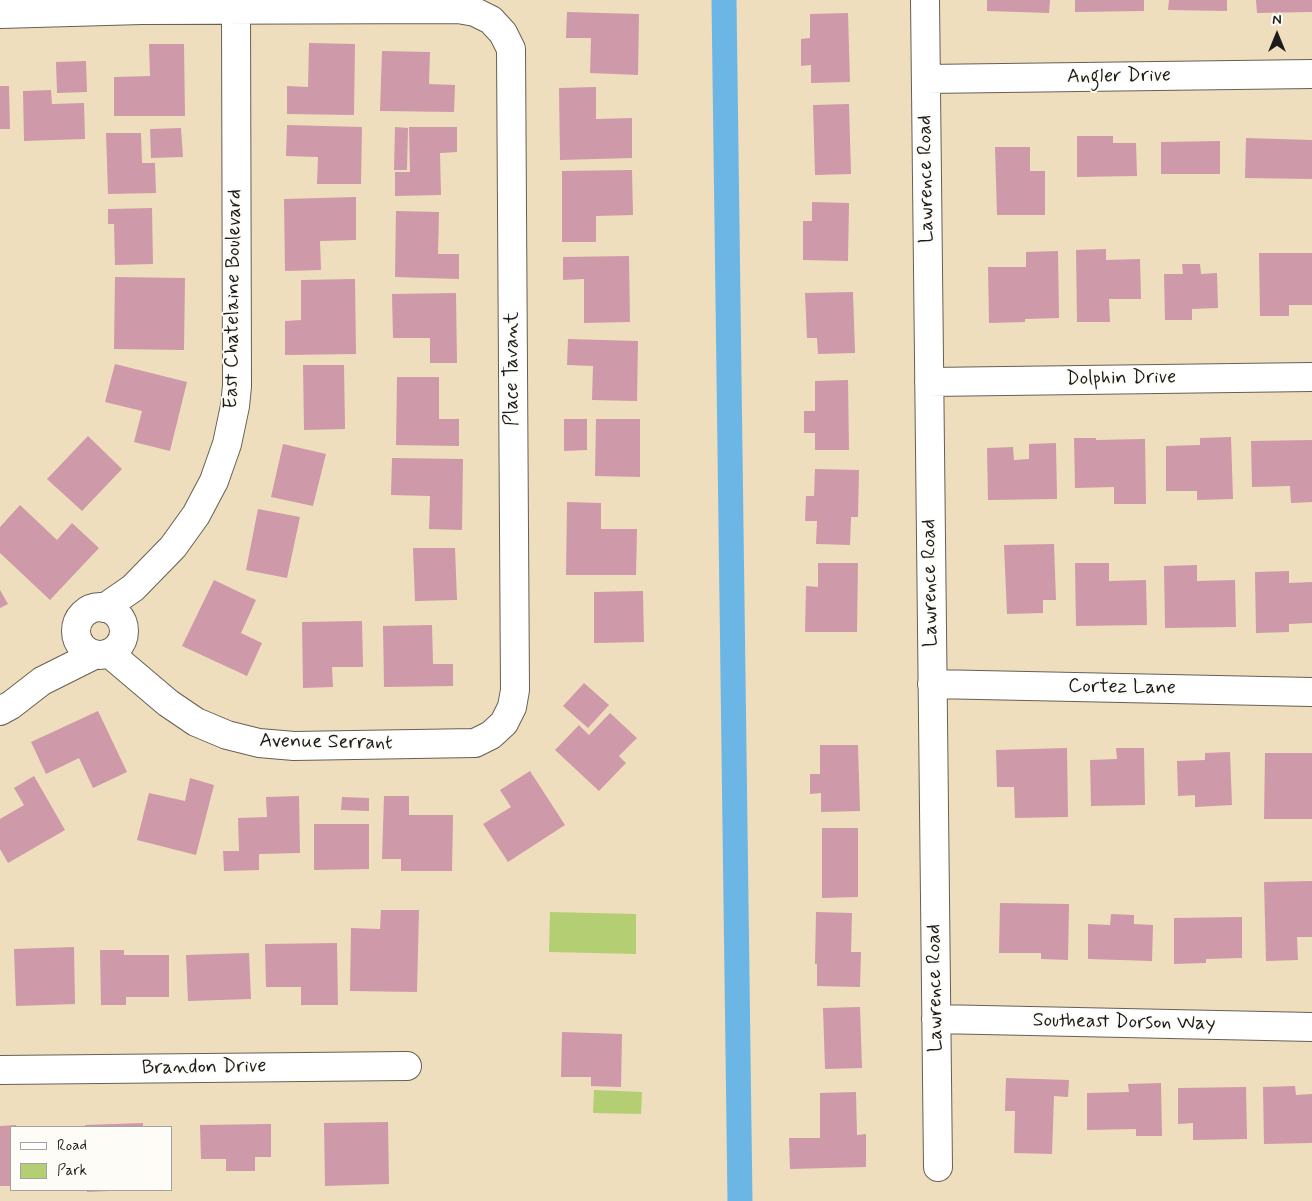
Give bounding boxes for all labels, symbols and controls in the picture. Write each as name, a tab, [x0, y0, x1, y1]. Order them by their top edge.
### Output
north arrow	[1252, 10, 1302, 60]
text: N	[1272, 11, 1282, 29]
street label: Angler Drive	[1067, 64, 1171, 90]
street label: Lawrence Road	[914, 115, 940, 243]
street label: East Chatelaine Boulevard	[220, 189, 248, 409]
street label: Place Tavant	[501, 312, 525, 426]
street label: Dolphin Drive	[1066, 366, 1176, 392]
street label: Lawrence Road	[918, 519, 944, 647]
street label: Cortez Lane	[1068, 675, 1176, 701]
street label: Avenue Serrant	[259, 730, 393, 756]
street label: Lawrence Road	[923, 924, 949, 1052]
street label: Southeast Dorson Way	[1032, 1009, 1216, 1037]
street label: Brandon Drive	[141, 1055, 267, 1081]
legend	[10, 1126, 172, 1191]
text: Road	[57, 1136, 87, 1156]
text: Park	[57, 1161, 87, 1181]

